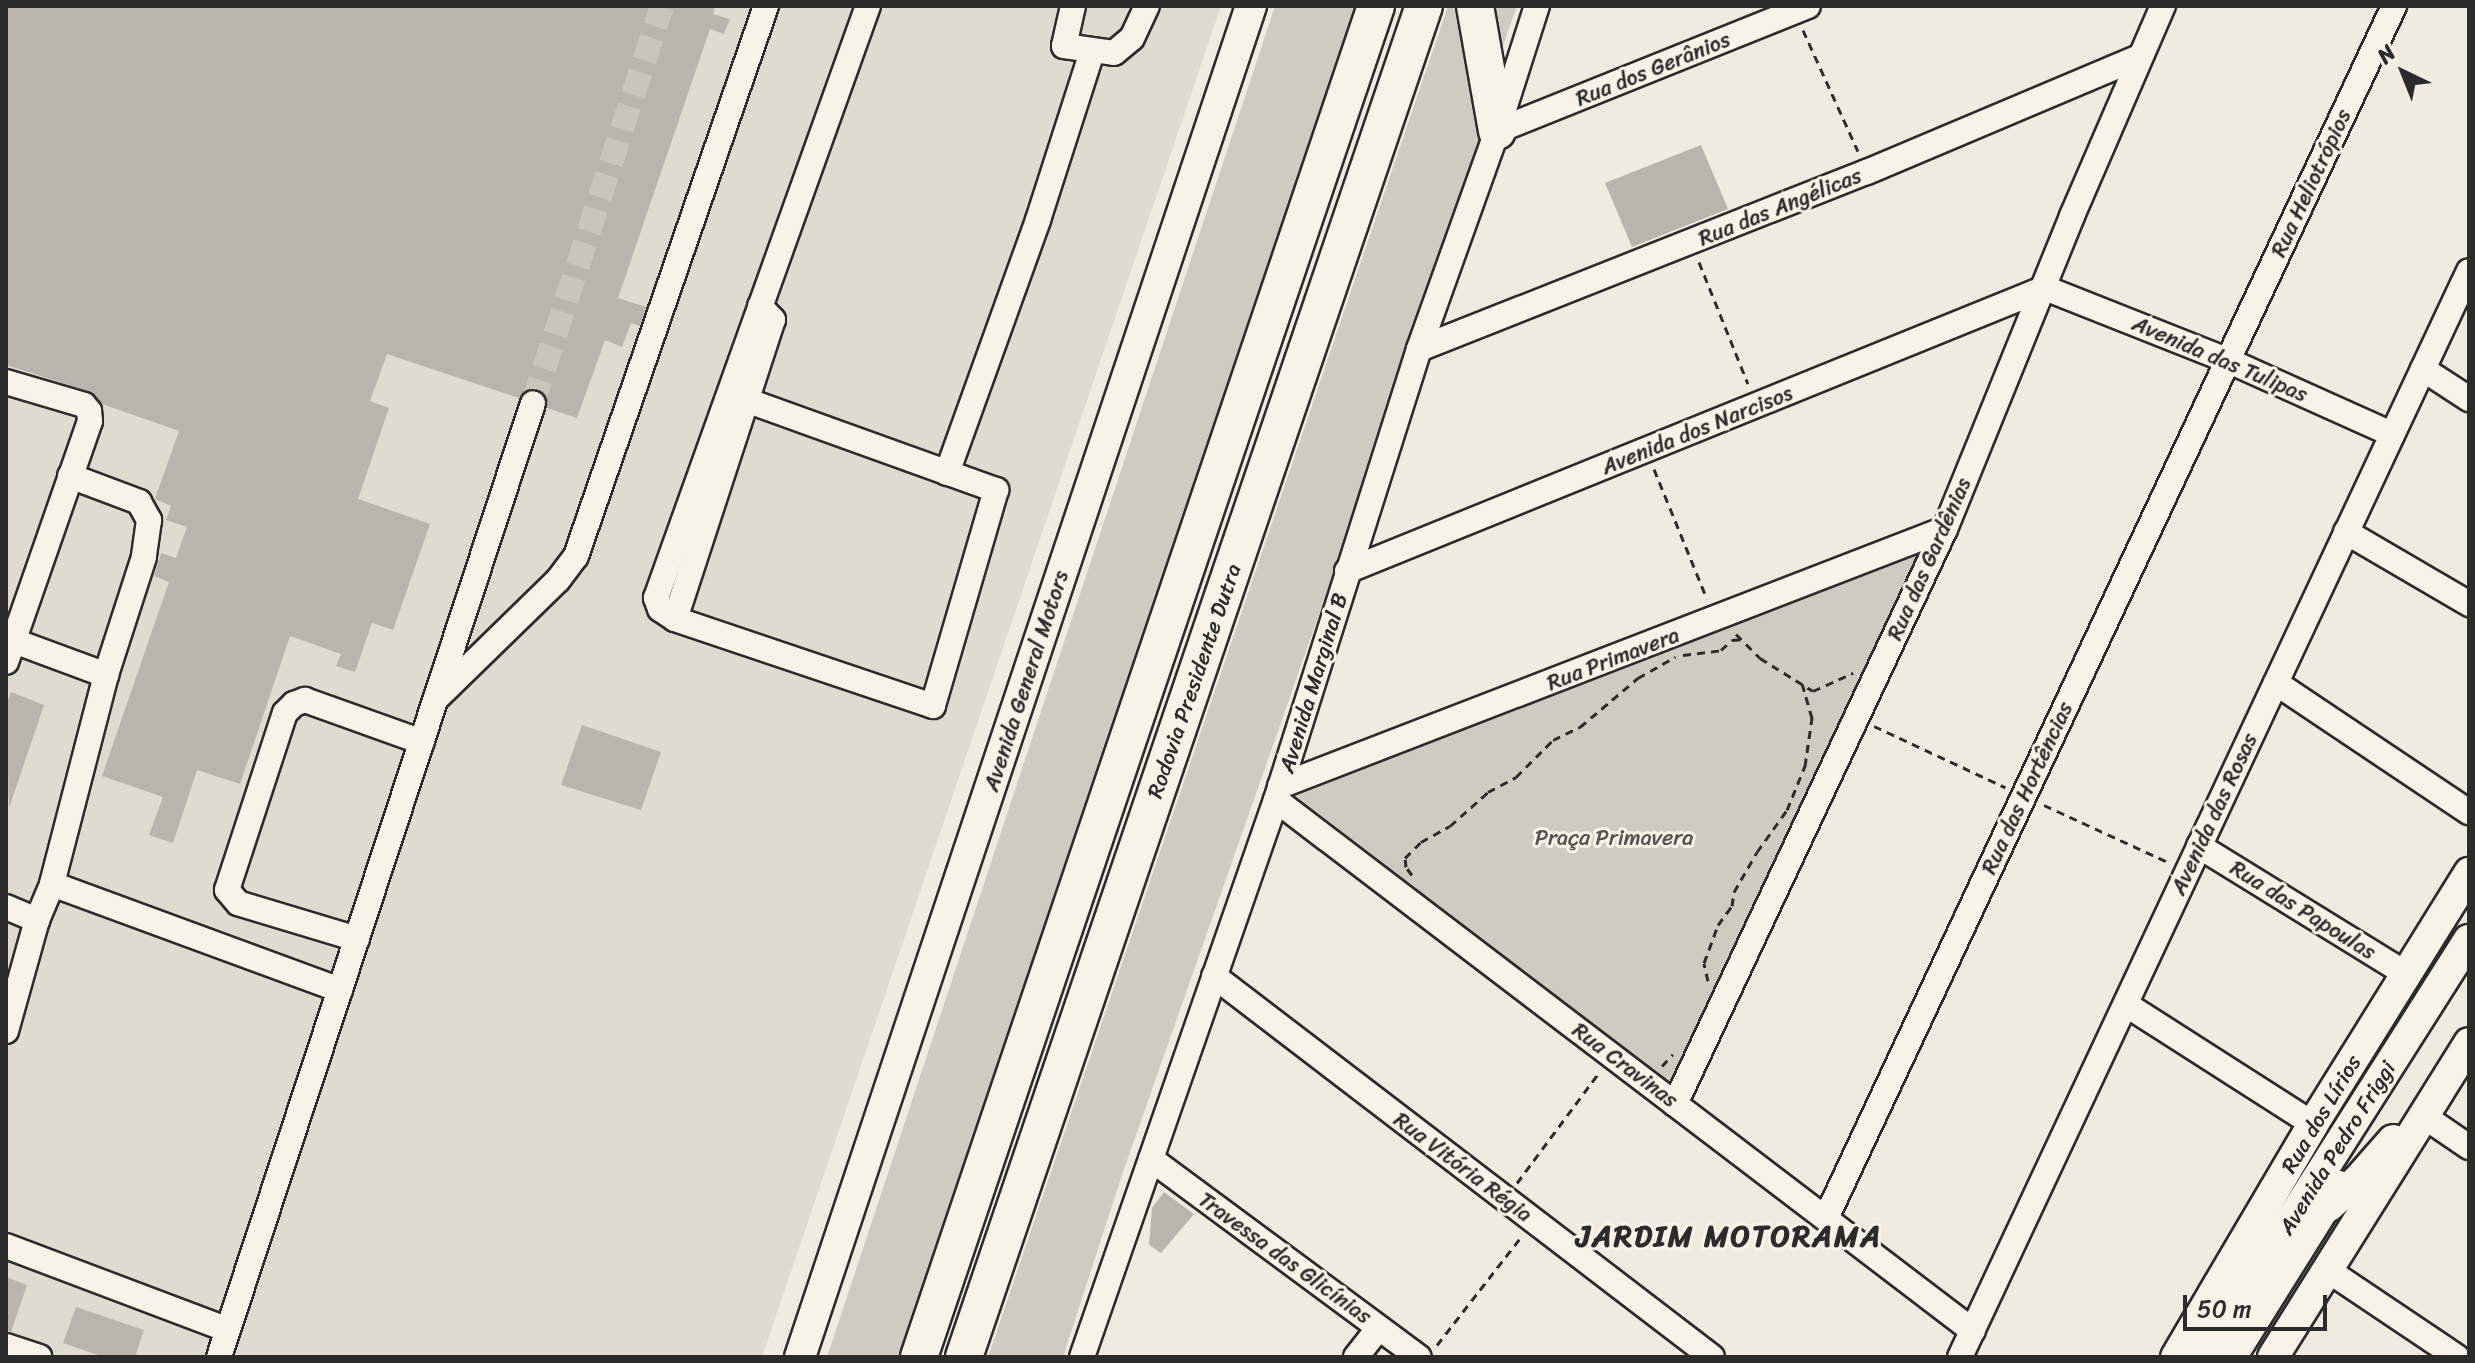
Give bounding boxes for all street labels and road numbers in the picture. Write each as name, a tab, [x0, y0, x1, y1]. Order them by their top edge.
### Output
street label: Rua dos Gerânios	[1572, 26, 1734, 112]
street label: Rua Heliotrópios	[2265, 105, 2357, 261]
street label: Rua das Angélicas	[1695, 162, 1865, 252]
street label: Avenida das Tulipas	[2129, 310, 2311, 408]
street label: Avenida dos Narcisos	[1598, 380, 1796, 480]
street label: Rua das Gardênias	[1881, 473, 1977, 645]
street label: Rodovia Presidente Dutra	[1142, 561, 1246, 801]
street label: Avenida General Motors	[978, 567, 1074, 795]
street label: Avenida Marginal B	[1273, 590, 1353, 776]
street label: Rua Primavera	[1543, 622, 1683, 696]
street label: Rua das Hortências	[1975, 698, 2079, 878]
street label: Avenida das Rosas	[2165, 728, 2263, 900]
street label: Rua das Papoulas	[2226, 855, 2380, 965]
street label: Rua Cravinas	[1567, 1017, 1683, 1113]
street label: Rua dos Lírios	[2275, 1050, 2367, 1178]
street label: Avenida Pedro Friggi	[2273, 1056, 2401, 1240]
street label: Rua Vitória Régia	[1389, 1106, 1537, 1228]
street label: Travessa das Glicínias	[1193, 1186, 1377, 1330]

